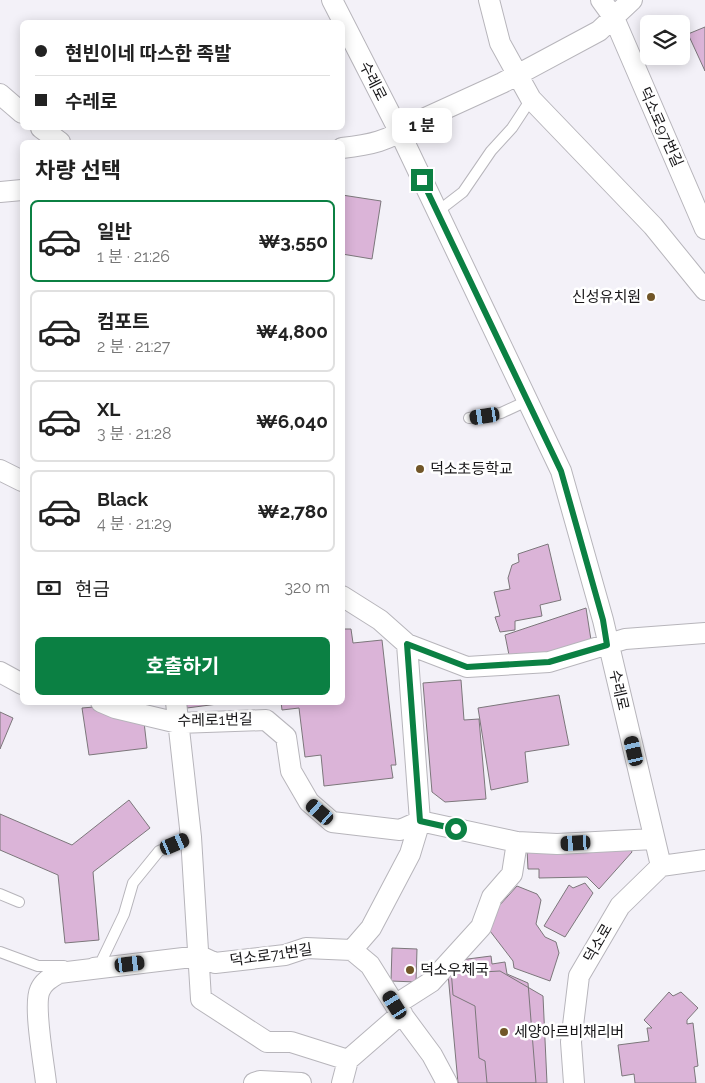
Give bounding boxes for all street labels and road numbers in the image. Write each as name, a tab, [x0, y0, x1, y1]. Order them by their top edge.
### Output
street label: 수레로	[356, 58, 390, 104]
street label: 덕소로97번길	[635, 84, 687, 170]
street label: 수레로	[606, 668, 632, 712]
street label: 수레로1번길	[177, 710, 253, 730]
street label: 덕소로	[580, 921, 616, 965]
street label: 덕소로71번길	[228, 940, 314, 970]

